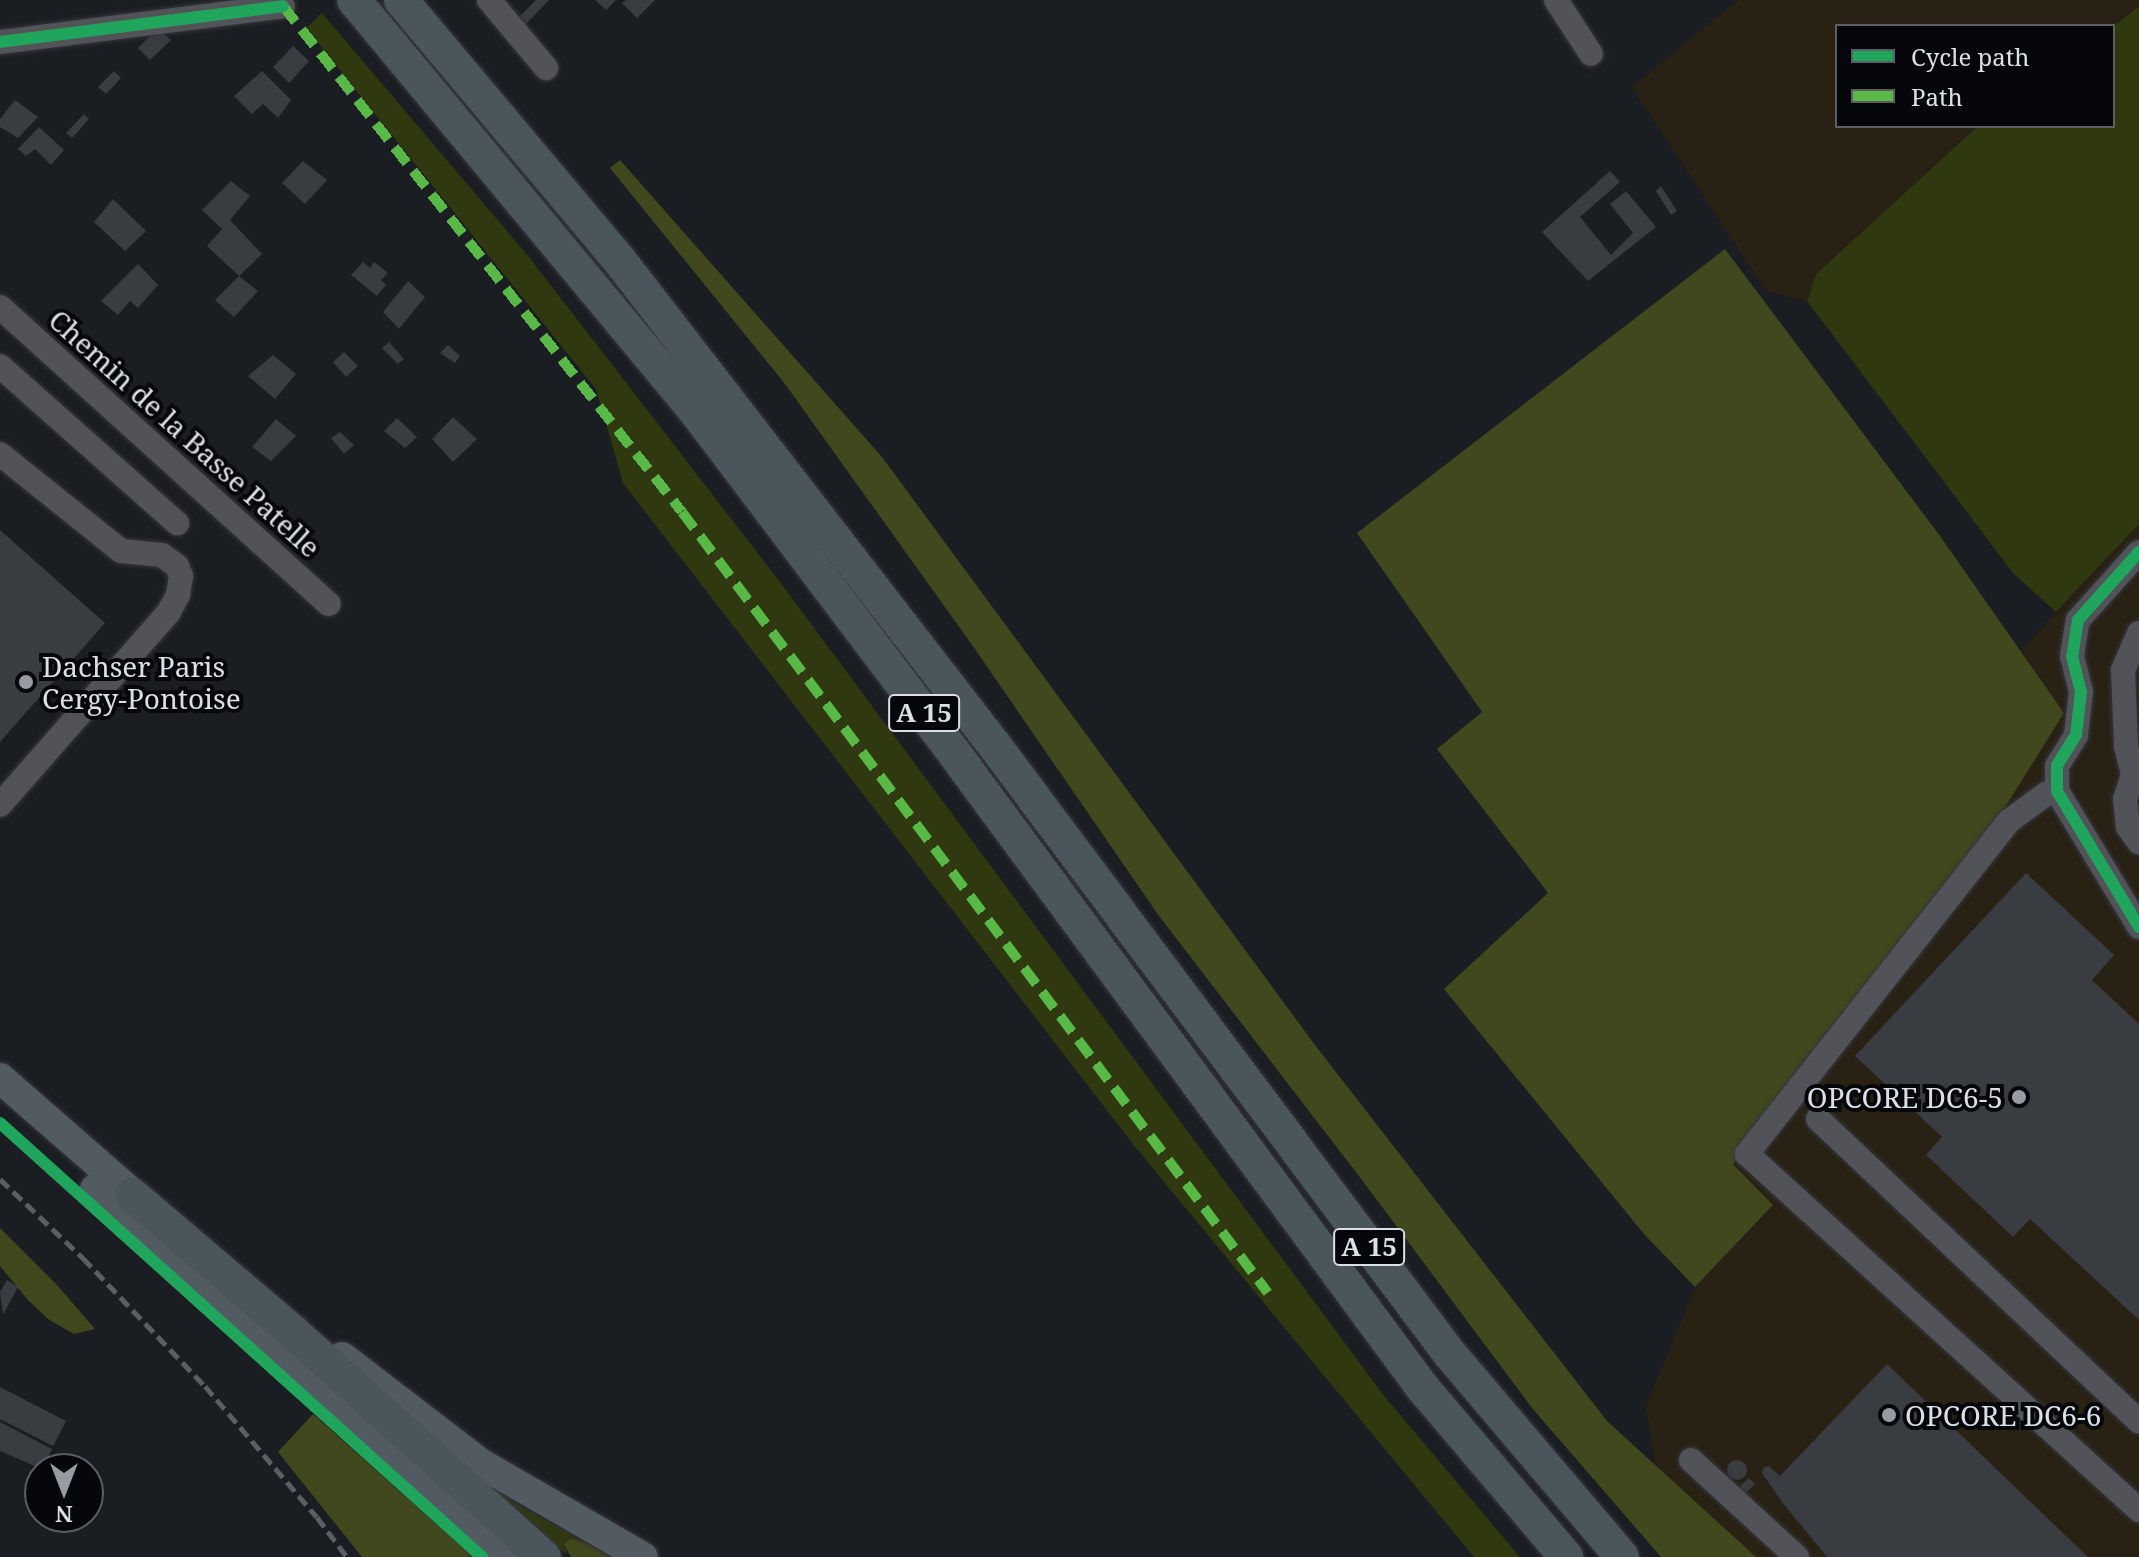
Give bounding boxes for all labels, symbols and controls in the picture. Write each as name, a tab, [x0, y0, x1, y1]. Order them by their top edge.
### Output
legend	[1835, 24, 2115, 128]
text: Cycle path	[1911, 40, 2030, 73]
text: Path	[1911, 80, 1963, 113]
street label: Chemin de la Basse Patelle	[42, 302, 328, 564]
place label: Dachser Paris Cergy-Pontoise	[42, 649, 241, 715]
marker: Dachser Paris Cergy-Pontoise	[17, 673, 35, 691]
road number: A 15	[888, 691, 960, 735]
place label: OPCORE DC6-5	[1807, 1080, 2003, 1114]
marker: OPCORE DC6-5	[2010, 1088, 2028, 1106]
road number: A 15	[1333, 1225, 1405, 1269]
place label: OPCORE DC6-6	[1905, 1398, 2101, 1432]
marker: OPCORE DC6-6	[1880, 1406, 1898, 1424]
north arrow	[24, 1453, 104, 1533]
text: N	[55, 1500, 73, 1530]

